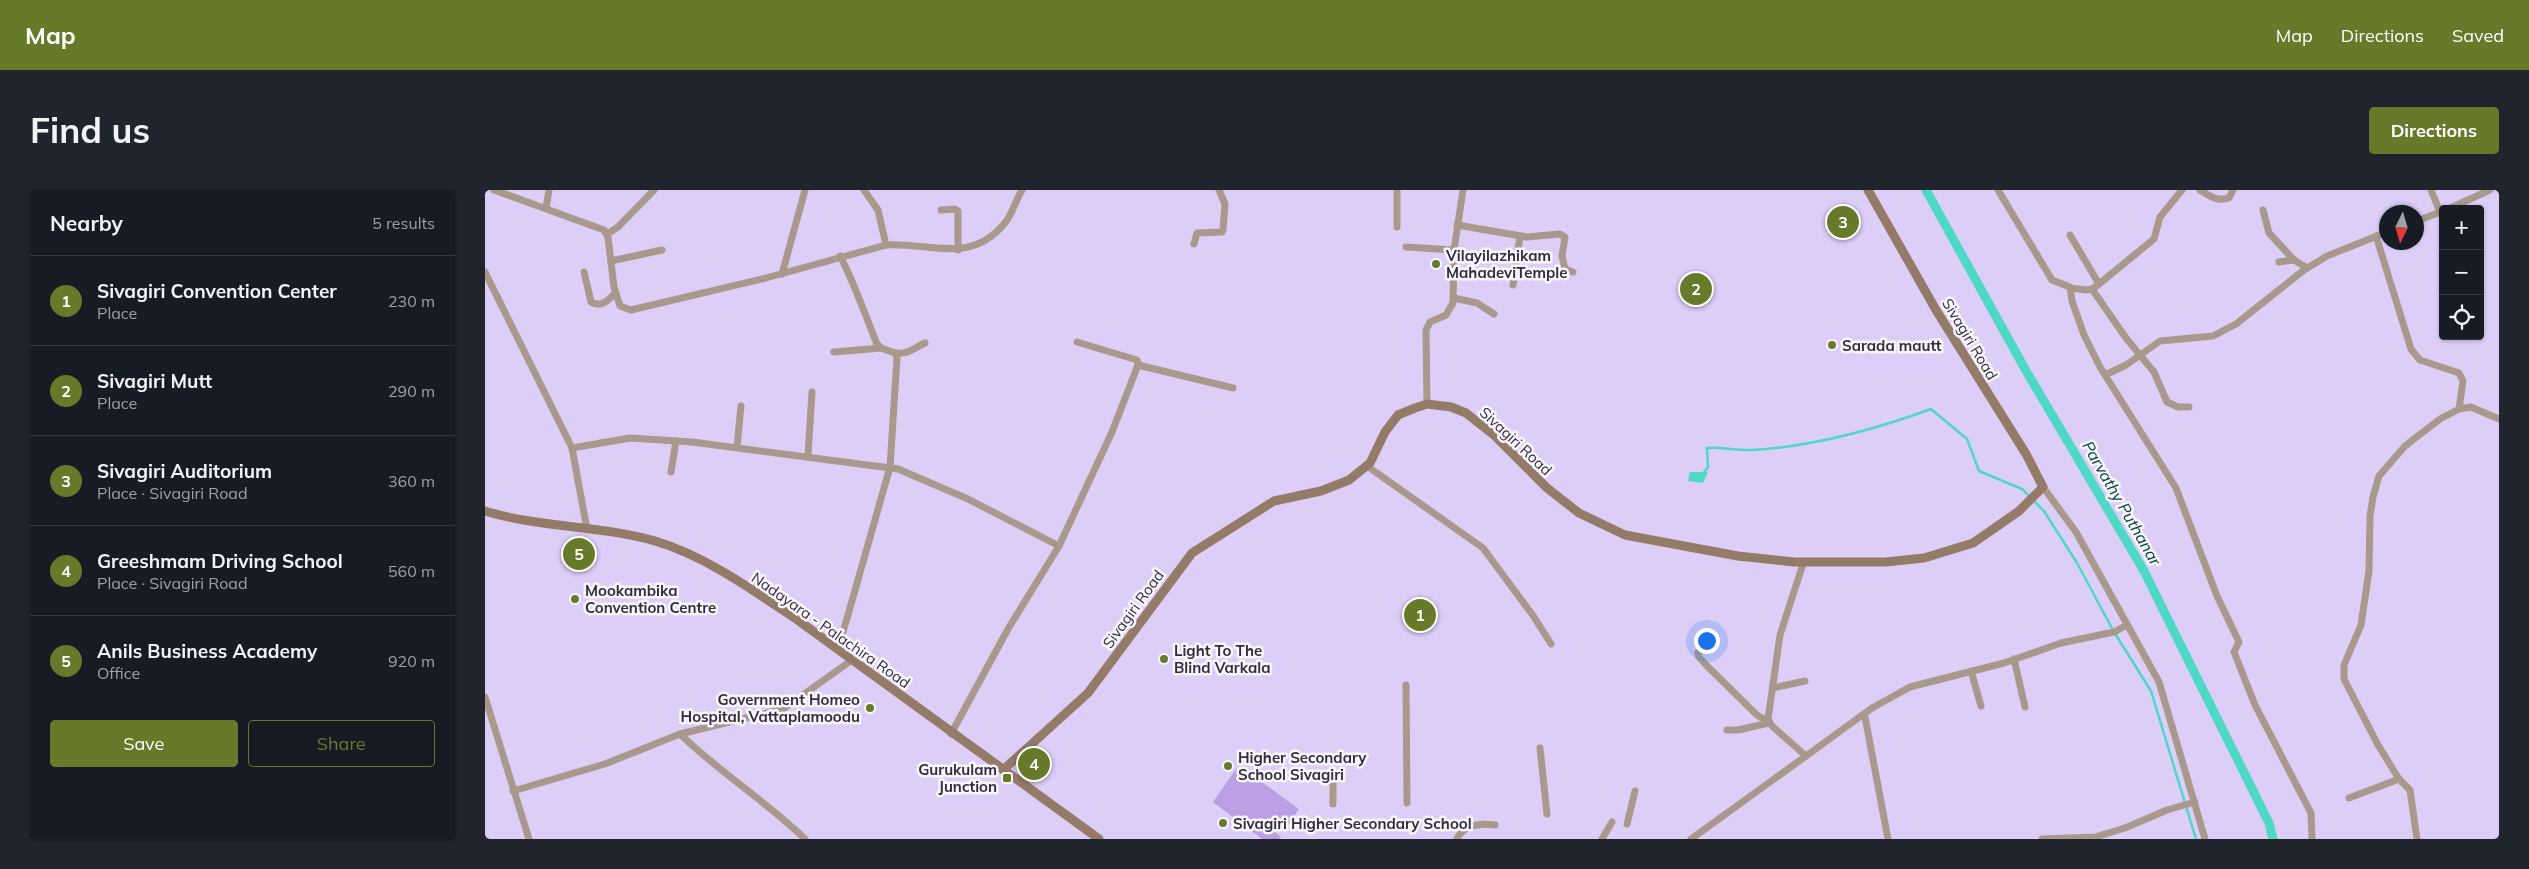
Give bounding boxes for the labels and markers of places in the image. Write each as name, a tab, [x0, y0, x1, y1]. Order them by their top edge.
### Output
pin: 3	[1827, 203, 1859, 241]
place label: Vilayilazhikam MahadeviTemple	[1445, 246, 1567, 282]
marker: Vilayilazhikam MahadeviTemple	[1430, 258, 1442, 270]
pin: 2	[1680, 270, 1712, 308]
place label: Sarada mautt	[1842, 336, 1942, 355]
marker: Sarada mautt	[1826, 339, 1838, 351]
pin: 5	[563, 535, 595, 573]
place label: Mookambika Convention Centre	[585, 581, 716, 617]
marker: Mookambika Convention Centre	[569, 593, 581, 605]
pin: 1	[1404, 596, 1436, 634]
place label: Light To The Blind Varkala	[1174, 641, 1270, 677]
marker: Light To The Blind Varkala	[1158, 653, 1170, 665]
place label: Government Homeo Hospital, Vattaplamoodu	[681, 690, 860, 726]
marker: Government Homeo Hospital, Vattaplamoodu	[864, 702, 876, 714]
pin: 4	[1018, 745, 1050, 783]
place label: Higher Secondary School Sivagiri	[1238, 748, 1367, 784]
place label: Gurukulam Junction	[918, 760, 997, 796]
marker: Higher Secondary School Sivagiri	[1222, 760, 1234, 772]
marker: Gurukulam Junction	[1001, 772, 1013, 784]
place label: Sivagiri Higher Secondary School	[1233, 814, 1472, 833]
marker: Sivagiri Higher Secondary School	[1217, 817, 1229, 829]

